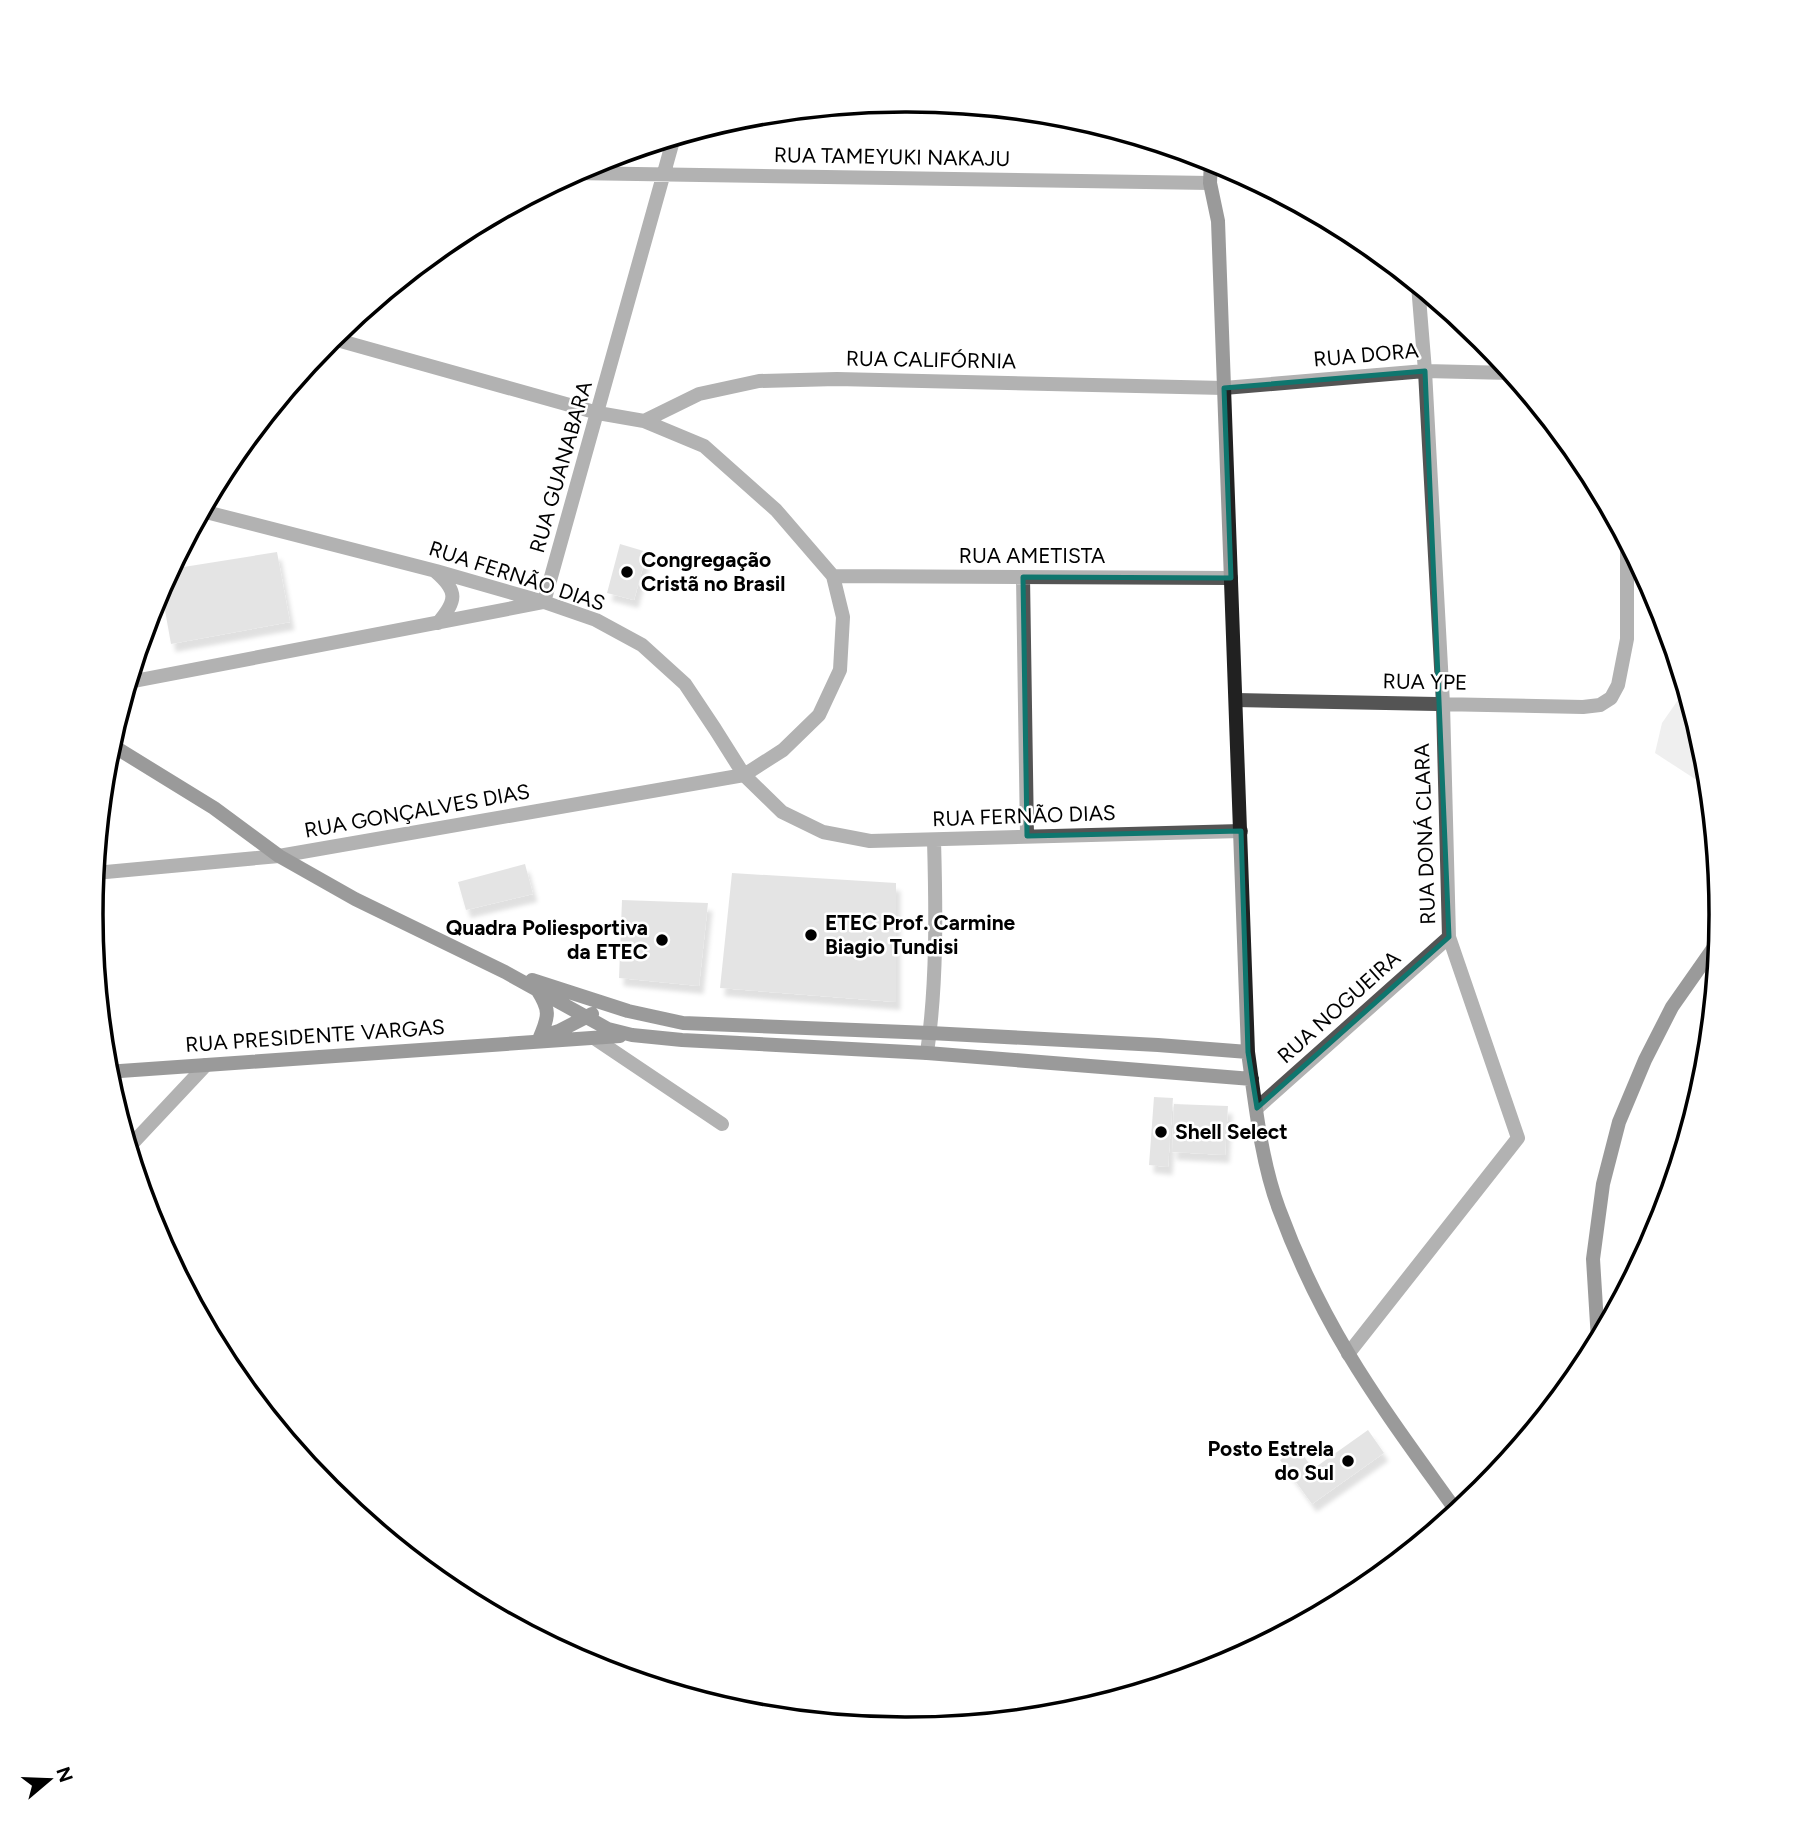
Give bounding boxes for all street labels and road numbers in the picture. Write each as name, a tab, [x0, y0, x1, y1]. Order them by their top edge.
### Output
street label: RUA TAMEYUKI NAKAJU	[774, 142, 1010, 171]
street label: RUA DORA	[1312, 337, 1420, 372]
street label: RUA CALIFÓRNIA	[846, 346, 1016, 373]
street label: RUA GUANABARA	[524, 378, 597, 556]
street label: RUA FERNÃO DIAS	[426, 535, 608, 616]
street label: RUA AMETISTA	[959, 543, 1105, 568]
street label: RUA YPE	[1382, 668, 1468, 695]
street label: RUA DONÁ CLARA	[1409, 743, 1440, 925]
street label: RUA GONÇALVES DIAS	[302, 778, 532, 843]
street label: RUA FERNÃO DIAS	[932, 800, 1116, 831]
street label: RUA NOGUEIRA	[1272, 945, 1405, 1068]
street label: RUA PRESIDENTE VARGAS	[184, 1014, 446, 1057]

